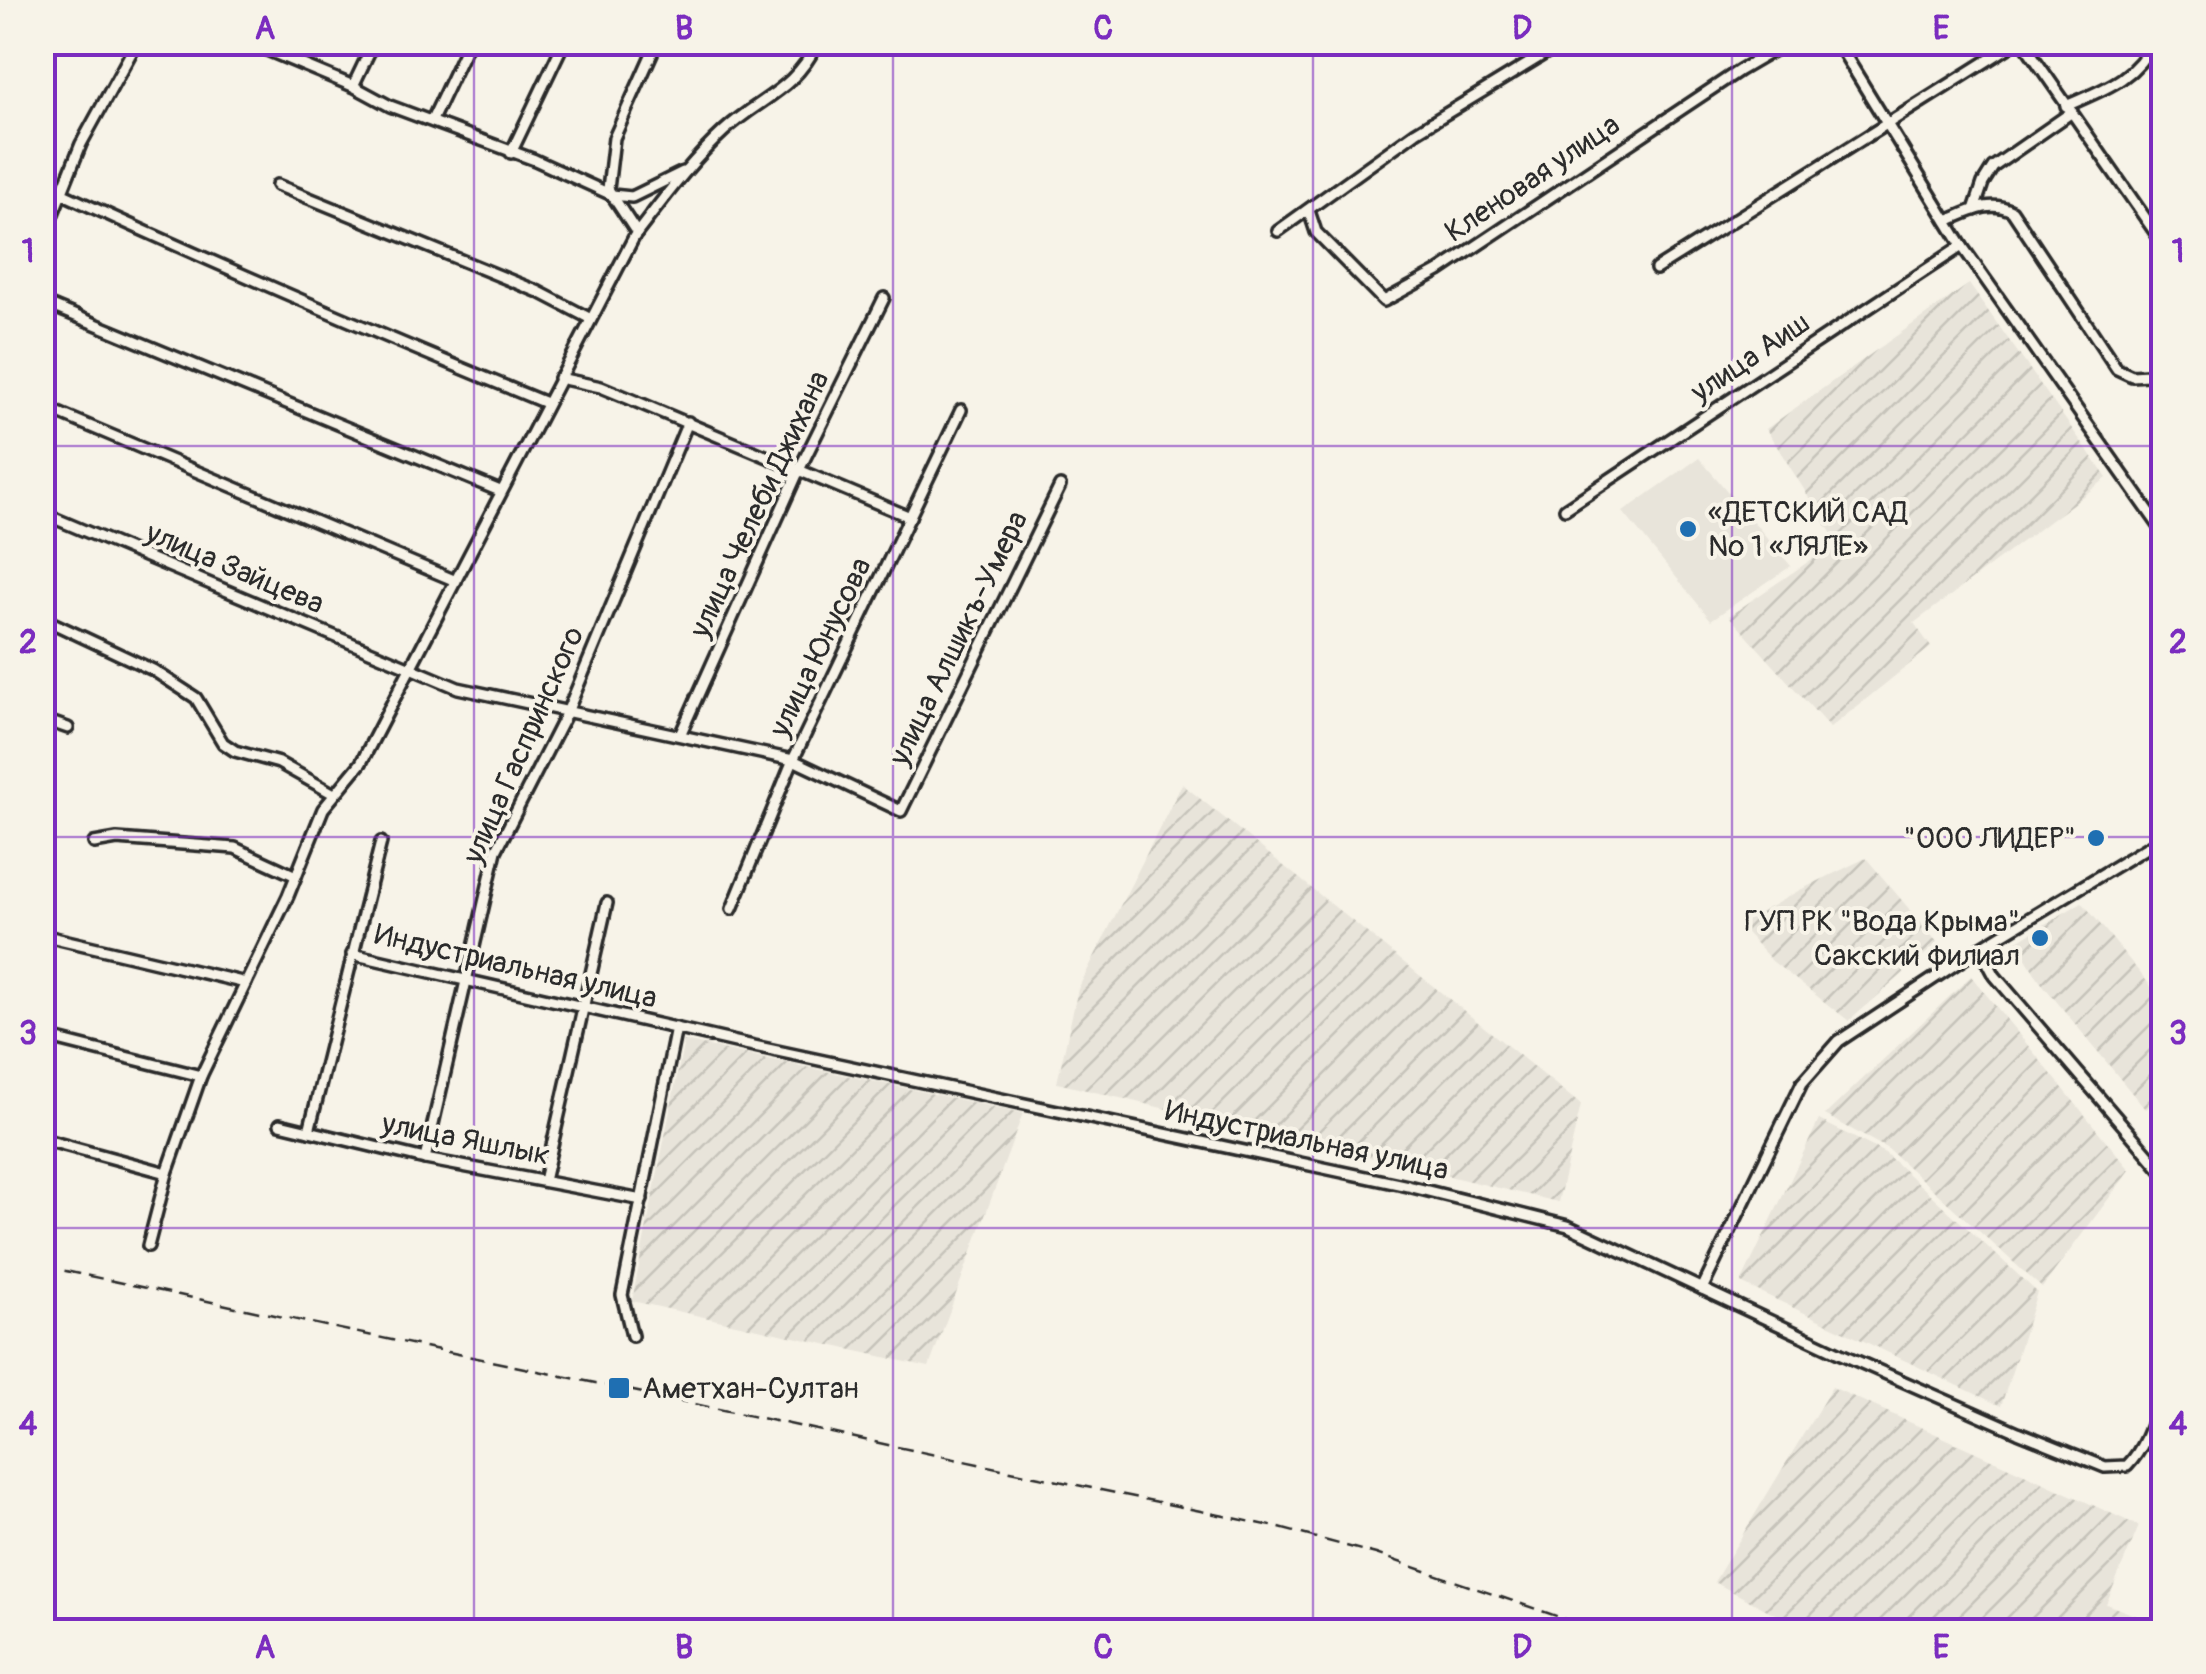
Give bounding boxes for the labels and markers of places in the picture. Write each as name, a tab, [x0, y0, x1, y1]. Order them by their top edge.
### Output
place label: «ДЕТСКИЙ САД № 1 «ЛЯЛЕ»	[1708, 494, 1908, 565]
marker: «ДЕТСКИЙ САД № 1 «ЛЯЛЕ»	[1677, 518, 1699, 540]
place label: "ООО ЛИДЕР"	[1903, 820, 2076, 857]
marker: "ООО ЛИДЕР"	[2085, 827, 2107, 849]
place label: ГУП РК "Вода Крыма" Сакский филиал	[1744, 903, 2020, 974]
marker: ГУП РК "Вода Крыма" Сакский филиал	[2029, 927, 2051, 949]
place label: Аметхан-Султан	[642, 1370, 859, 1407]
marker: Аметхан-Султан	[606, 1375, 632, 1401]

